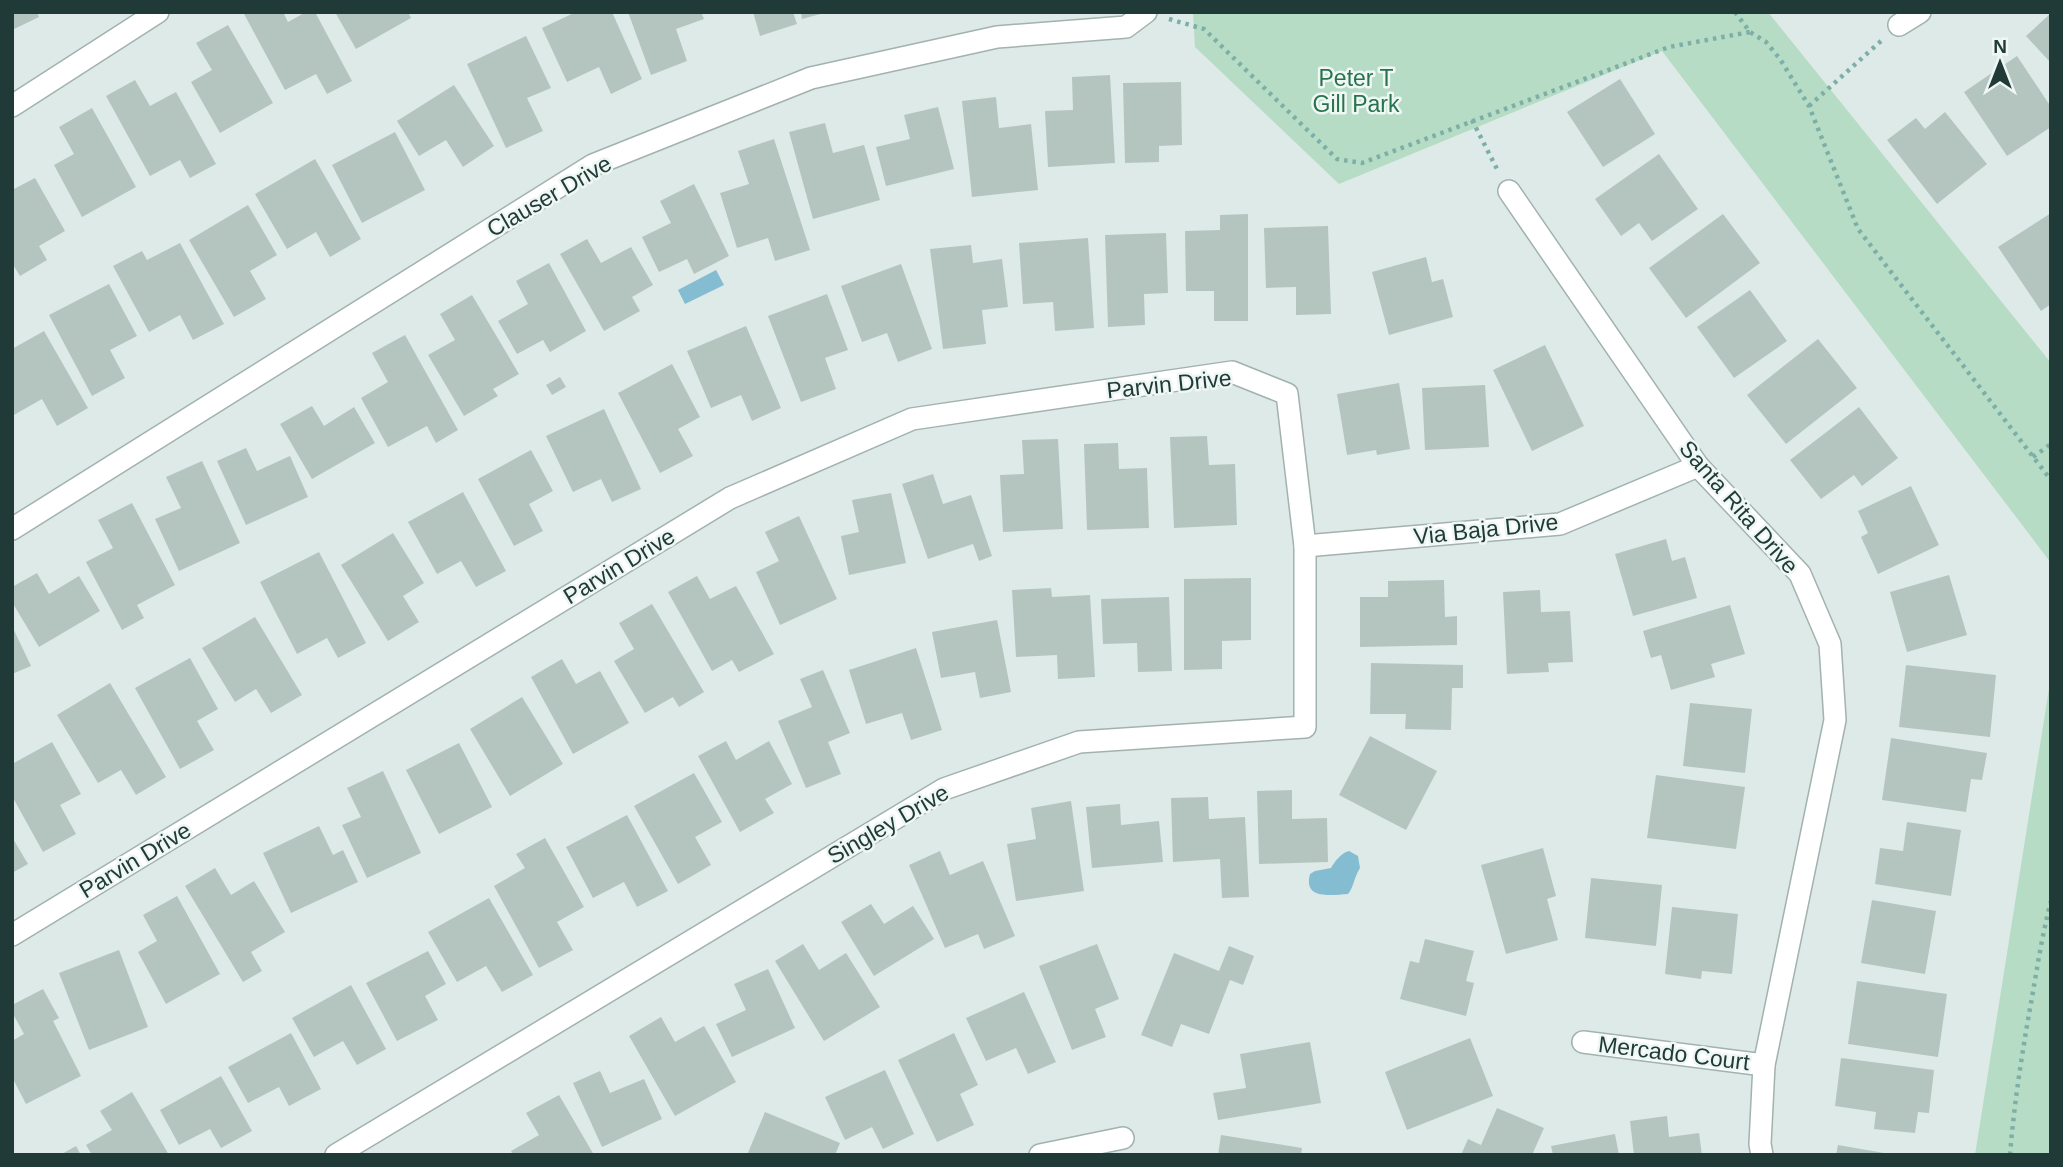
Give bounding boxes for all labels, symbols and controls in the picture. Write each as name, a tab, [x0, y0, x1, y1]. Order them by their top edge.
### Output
north arrow	[1965, 28, 2035, 98]
text: N	[1993, 36, 2007, 57]
park label: Peter T Gill Park	[1313, 65, 1400, 117]
street label: Clauser Drive	[482, 150, 616, 242]
street label: Parvin Drive	[1105, 365, 1233, 403]
street label: Santa Rita Drive	[1674, 435, 1804, 579]
street label: Via Baja Drive	[1412, 508, 1560, 550]
street label: Parvin Drive	[559, 523, 679, 609]
street label: Singley Drive	[823, 779, 953, 869]
street label: Parvin Drive	[75, 817, 195, 903]
street label: Mercado Court	[1597, 1031, 1752, 1075]

